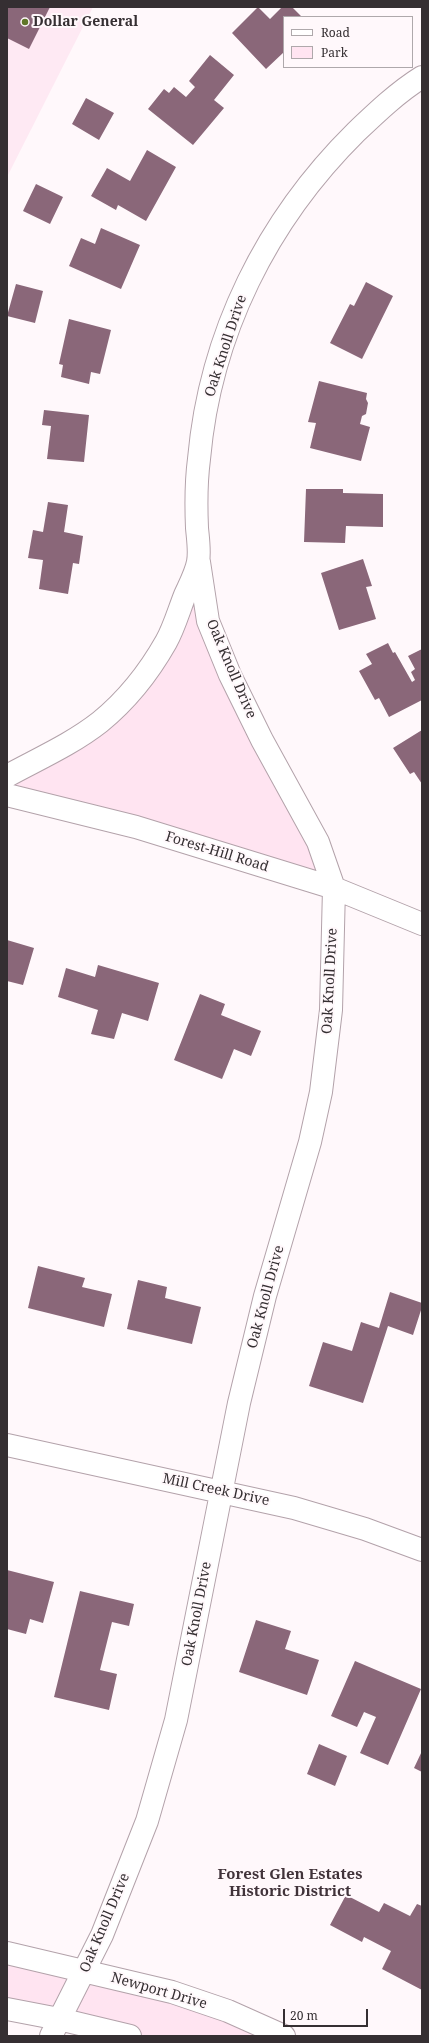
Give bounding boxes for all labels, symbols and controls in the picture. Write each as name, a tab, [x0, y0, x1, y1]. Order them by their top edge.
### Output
place label: Dollar General	[33, 14, 138, 30]
legend	[283, 16, 413, 68]
marker: Dollar General	[20, 17, 30, 27]
text: Road	[321, 24, 350, 41]
text: Park	[321, 44, 348, 61]
street label: Oak Knoll Drive	[202, 293, 250, 399]
street label: Oak Knoll Drive	[203, 617, 259, 721]
street label: Forest-Hill Road	[163, 828, 271, 876]
street label: Oak Knoll Drive	[319, 928, 341, 1034]
street label: Oak Knoll Drive	[244, 1244, 288, 1350]
street label: Mill Creek Drive	[161, 1470, 271, 1510]
street label: Oak Knoll Drive	[179, 1560, 215, 1668]
district label: Forest Glen Estates Historic District	[218, 1866, 362, 1901]
street label: Oak Knoll Drive	[77, 1871, 133, 1975]
street label: Newport Drive	[109, 1969, 209, 2013]
scale bar	[285, 2001, 370, 2027]
text: 20 m	[290, 2007, 318, 2024]

